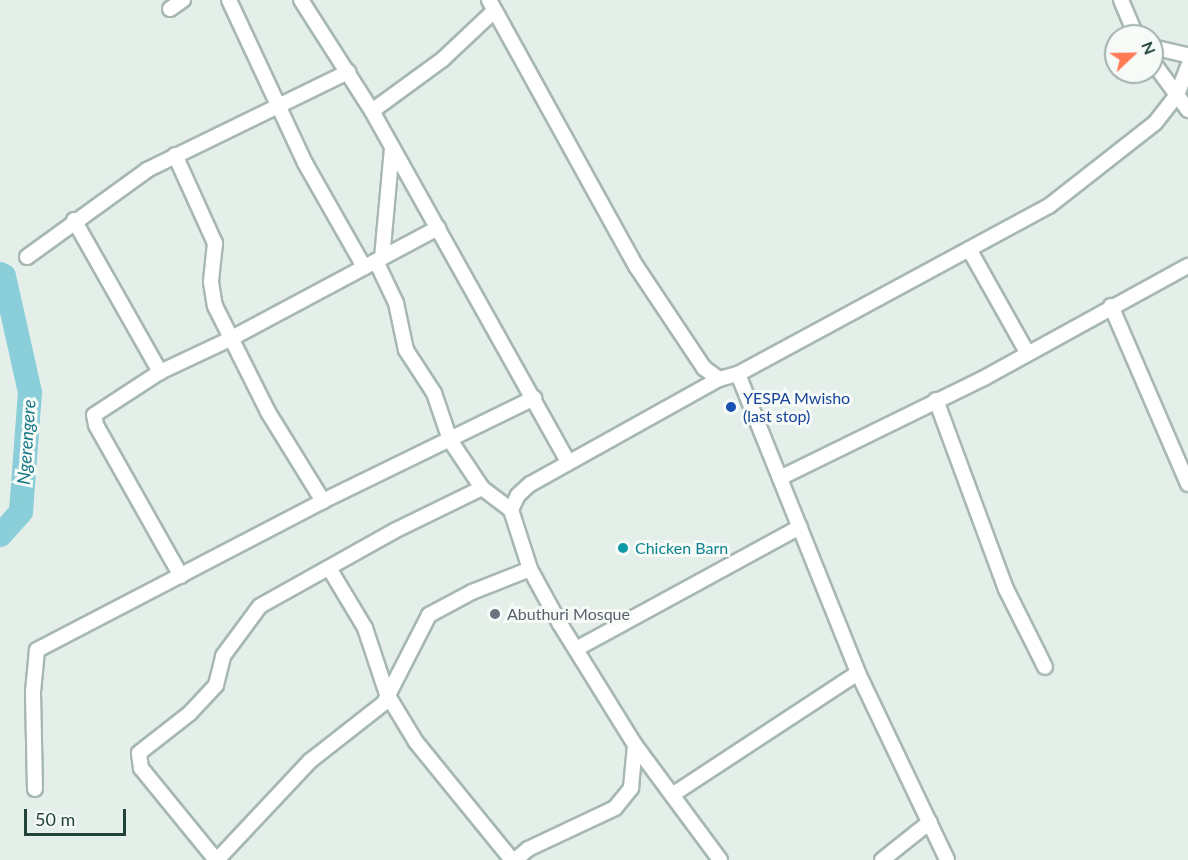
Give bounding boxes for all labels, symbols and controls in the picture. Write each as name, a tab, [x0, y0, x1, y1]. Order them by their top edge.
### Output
north arrow	[1104, 24, 1164, 84]
text: N	[1138, 39, 1160, 57]
place label: YESPA Mwisho (last stop)	[743, 388, 851, 426]
water label: Ngerengere	[12, 399, 40, 485]
marker: YESPA Mwisho (last stop)	[724, 400, 738, 414]
place label: Chicken Barn	[635, 538, 728, 558]
marker: Chicken Barn	[616, 541, 630, 555]
place label: Abuthuri Mosque	[507, 604, 630, 624]
marker: Abuthuri Mosque	[488, 607, 502, 621]
scale bar	[27, 797, 129, 835]
text: 50 m	[35, 808, 75, 830]

